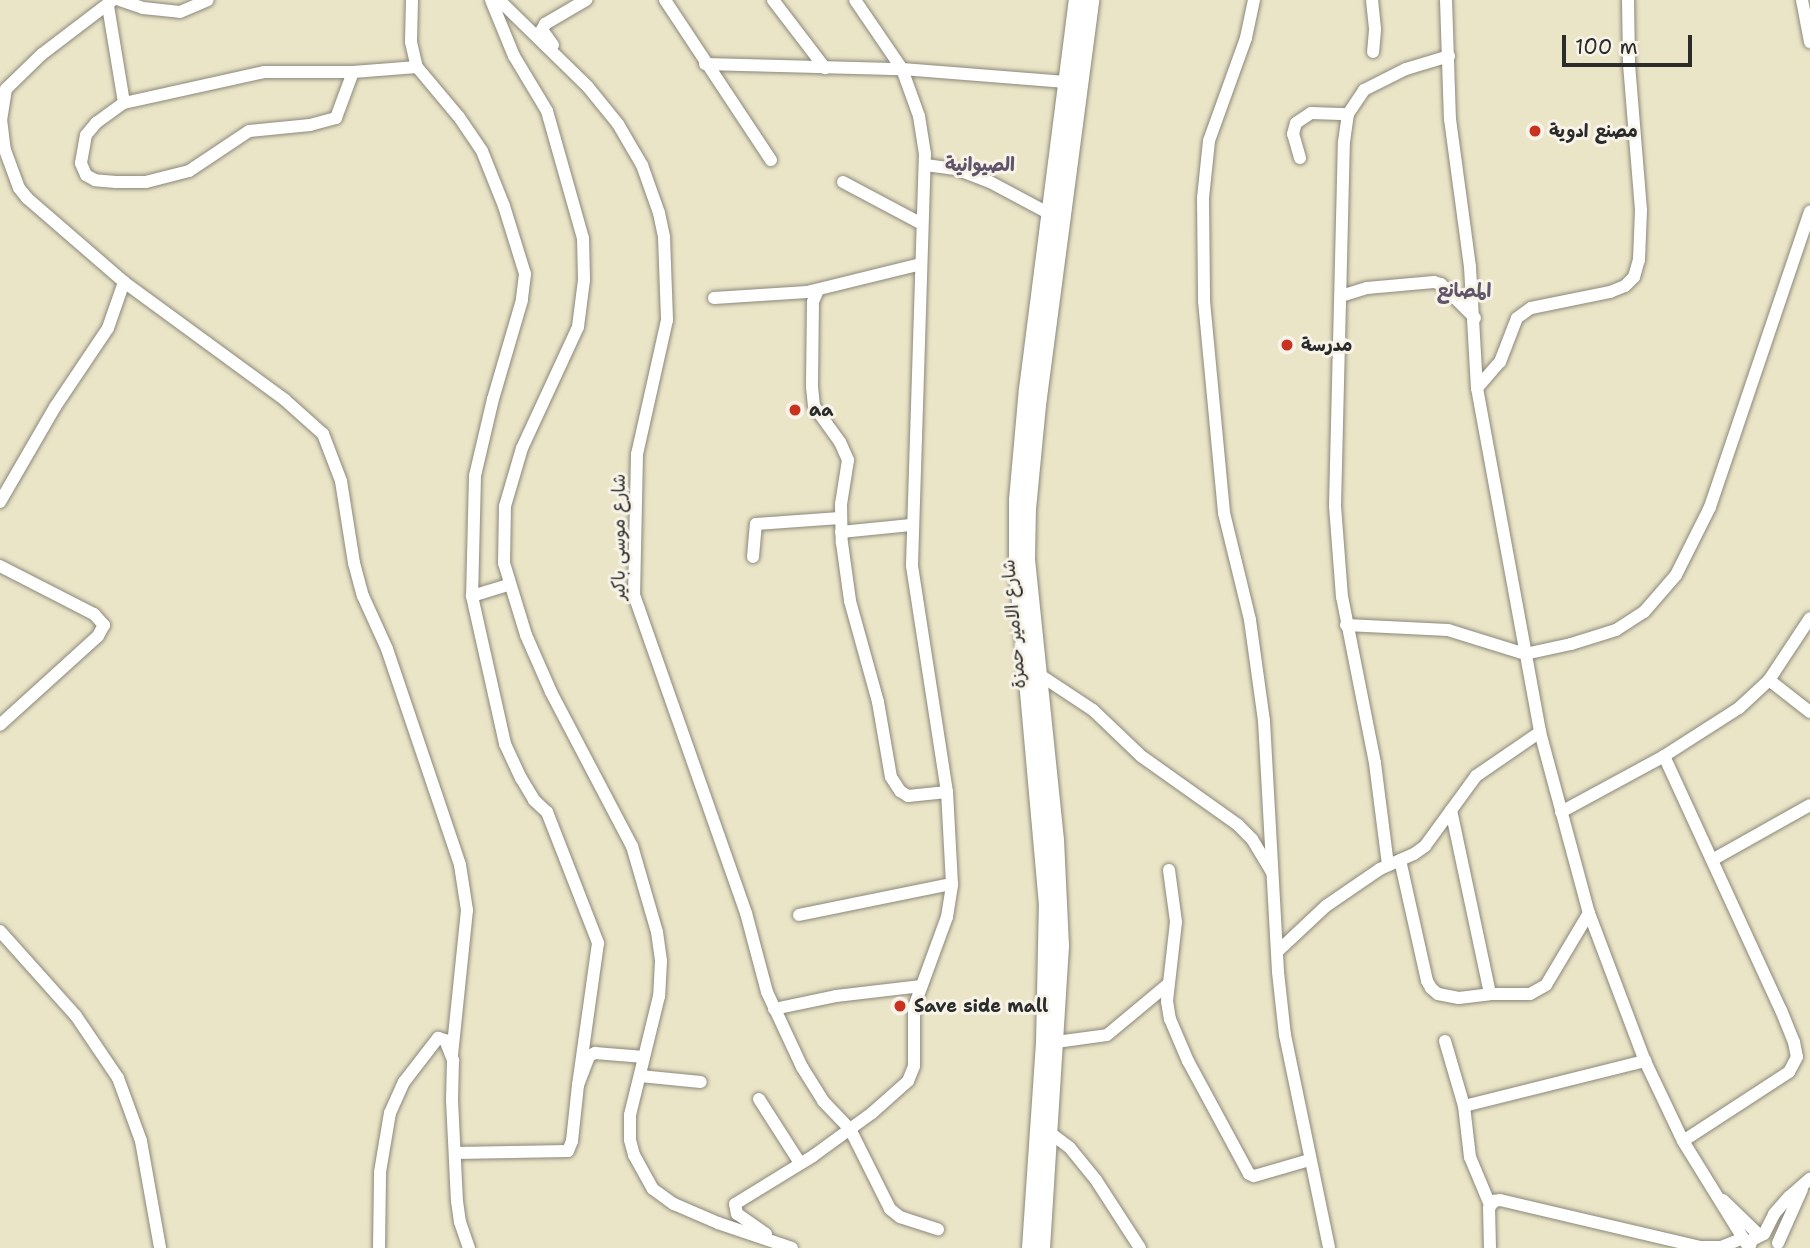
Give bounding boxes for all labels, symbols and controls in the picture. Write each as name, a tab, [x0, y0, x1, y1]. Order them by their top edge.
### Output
scale bar	[1565, 21, 1694, 65]
text: 100 m	[1575, 33, 1638, 61]
place label: مصنع ادوية	[1549, 120, 1638, 142]
marker: مصنع ادوية	[1527, 123, 1543, 139]
district label: الصيوانية	[945, 154, 1015, 176]
district label: المصانع	[1437, 280, 1491, 302]
place label: مدرسة	[1301, 334, 1352, 356]
marker: مدرسة	[1279, 337, 1295, 353]
place label: aa	[809, 399, 834, 421]
marker: aa	[787, 402, 803, 418]
street label: شارع موسى باكير	[608, 474, 630, 600]
street label: شارع الامير حمزة	[998, 558, 1030, 690]
place label: Save side mall	[914, 995, 1048, 1017]
marker: Save side mall	[892, 998, 908, 1014]

